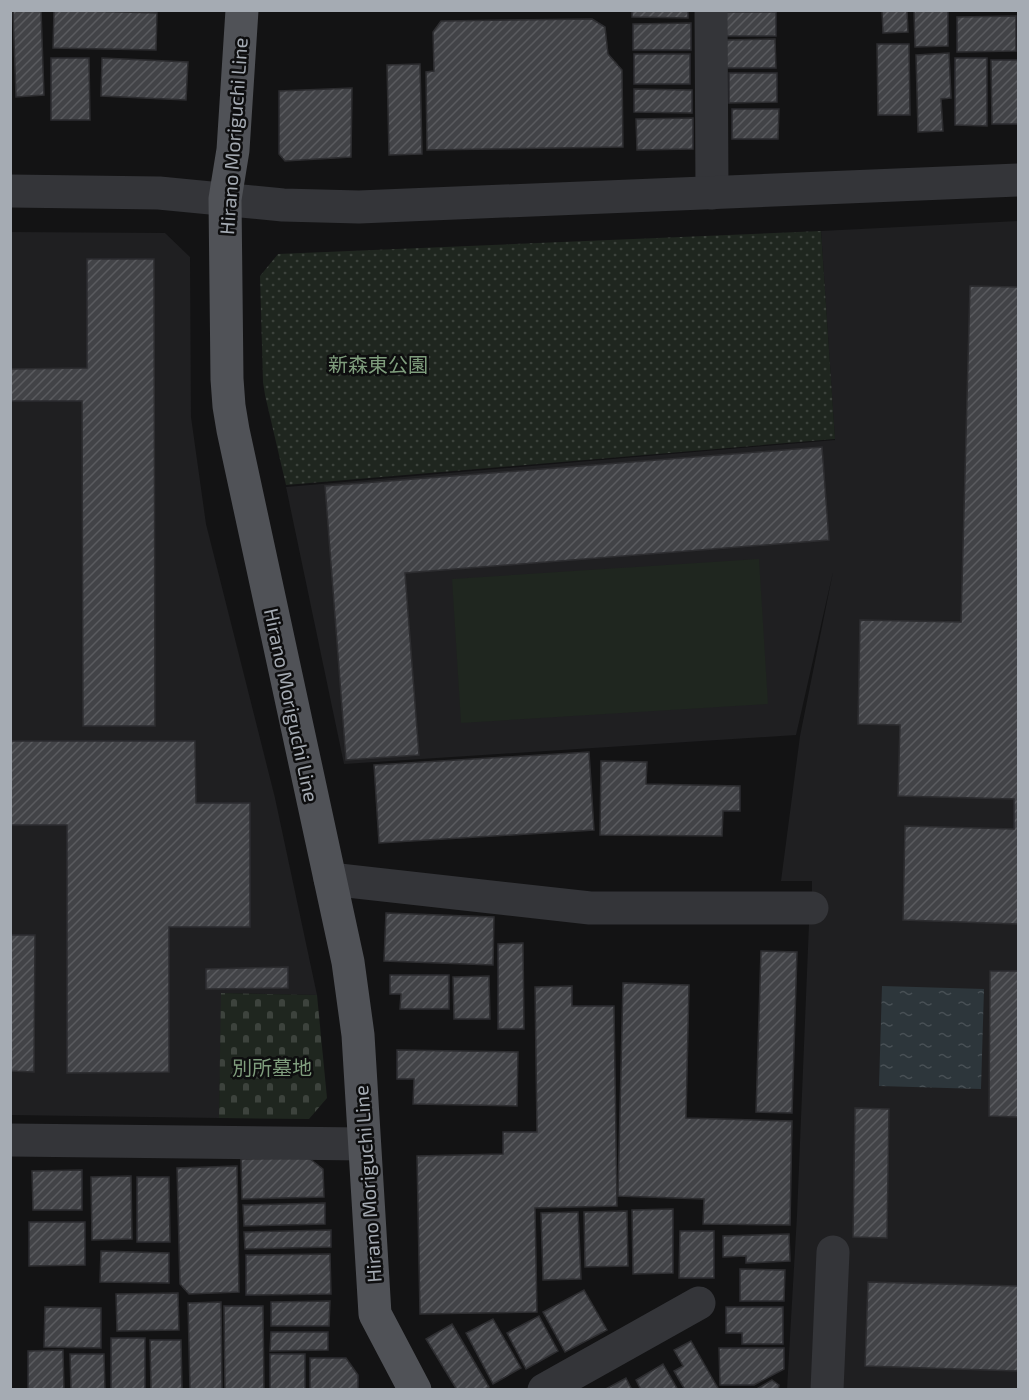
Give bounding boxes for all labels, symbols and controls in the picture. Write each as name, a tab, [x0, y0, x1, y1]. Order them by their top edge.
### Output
street label: Hirano Moriguchi Line	[214, 37, 252, 235]
park label: 新森東公園	[328, 352, 428, 376]
street label: Hirano Moriguchi Line	[260, 606, 324, 804]
park label: 別所墓地	[232, 1055, 312, 1079]
street label: Hirano Moriguchi Line	[348, 1085, 386, 1283]

